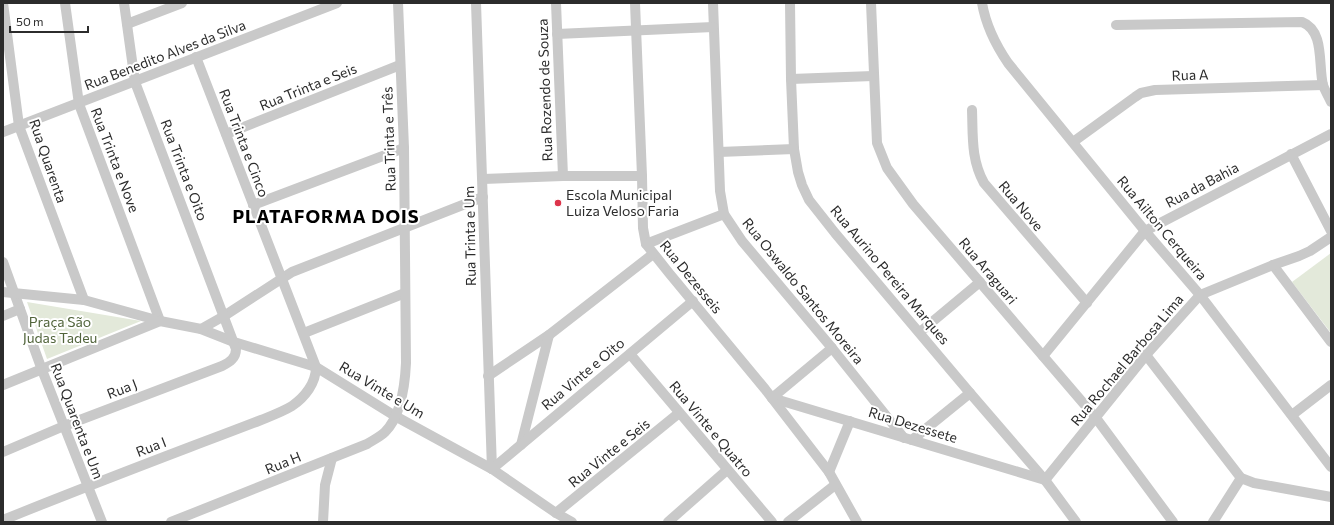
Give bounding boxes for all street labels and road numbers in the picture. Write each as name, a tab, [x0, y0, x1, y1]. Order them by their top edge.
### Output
street label: Rua Benedito Alves da Silva	[82, 16, 248, 93]
street label: Rua Rozendo de Souza	[534, 18, 555, 162]
street label: Rua Trinta e Seis	[257, 59, 359, 114]
street label: Rua A	[1171, 65, 1209, 84]
street label: Rua Trinta e Cinco	[216, 86, 273, 199]
street label: Rua Trinta e Três	[378, 86, 399, 192]
street label: Rua Trinta e Nove	[88, 105, 143, 215]
street label: Rua Quarenta	[26, 117, 71, 205]
street label: Rua Trinta e Oito	[157, 117, 212, 223]
street label: Rua da Bahia	[1162, 158, 1241, 211]
street label: Rua Ailton Cerqueira	[1114, 172, 1211, 283]
street label: Rua Nove	[996, 177, 1047, 234]
street label: Rua Trinta e Um	[460, 186, 479, 286]
street label: Rua Aurino Pereira Marques	[827, 202, 954, 348]
street label: Rua Oswaldo Santos Moreira	[739, 214, 868, 367]
street label: Rua Araguari	[956, 234, 1021, 307]
street label: Rua Dezesseis	[657, 237, 726, 317]
street label: Rua Rochael Barbosa Lima	[1067, 291, 1187, 429]
street label: Rua Vinte e Oito	[538, 334, 628, 413]
street label: Rua Vinte e Um	[336, 357, 428, 422]
street label: Rua Quarenta e Um	[48, 360, 107, 481]
street label: Rua J	[104, 375, 139, 402]
street label: Rua Vinte e Quatro	[666, 377, 757, 480]
street label: Rua Dezessete	[867, 403, 960, 446]
street label: Rua Vinte e Seis	[565, 415, 653, 491]
street label: Rua I	[133, 433, 168, 460]
street label: Rua H	[262, 448, 303, 477]

